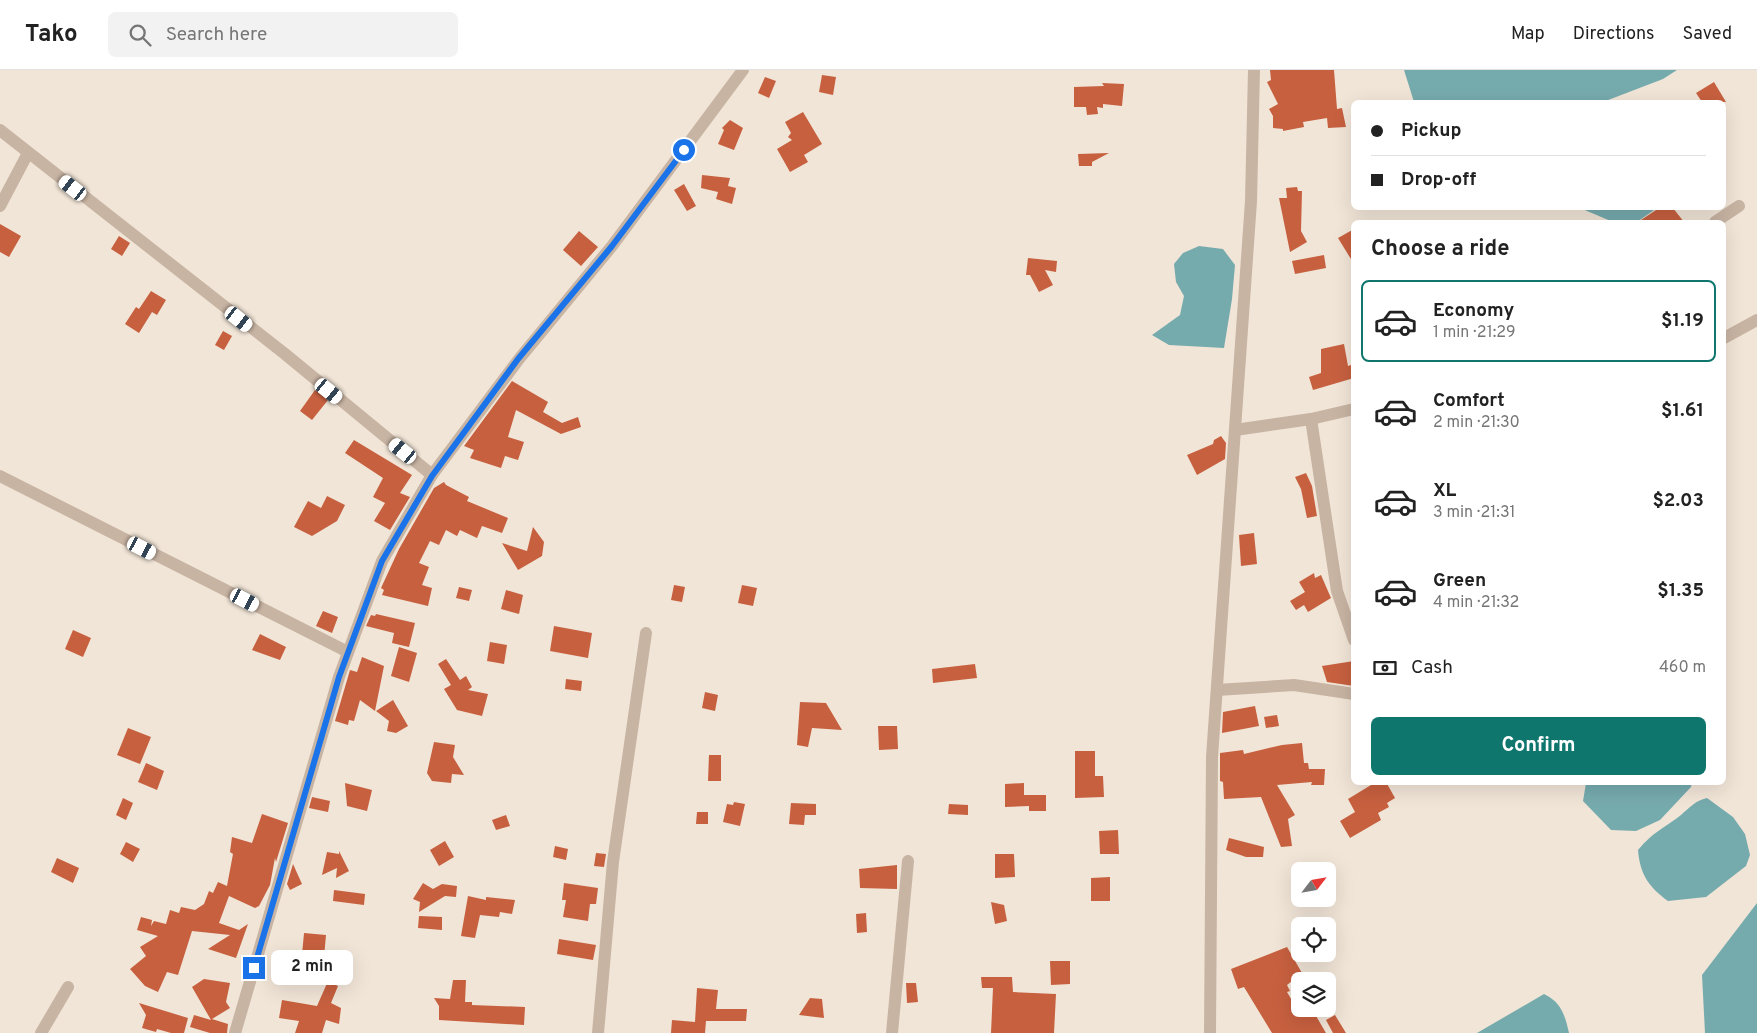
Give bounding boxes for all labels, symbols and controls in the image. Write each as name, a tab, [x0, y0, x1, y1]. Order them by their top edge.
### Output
search box	[108, 12, 458, 57]
text: Tako	[25, 20, 78, 50]
icon: search	[126, 21, 154, 49]
text: Search here	[166, 23, 267, 47]
text: Map	[1511, 23, 1545, 46]
text: Directions	[1573, 23, 1655, 46]
text: Saved	[1683, 23, 1732, 46]
text: Pickup	[1401, 119, 1461, 143]
route start	[673, 139, 695, 161]
text: Drop-off	[1401, 168, 1476, 192]
car	[56, 173, 89, 203]
text: Choose a ride	[1371, 236, 1509, 263]
icon: car	[1373, 299, 1418, 344]
text: Economy	[1433, 299, 1514, 323]
car	[222, 304, 255, 334]
text: $1.19	[1661, 309, 1704, 333]
text: 1 min · 21:29	[1433, 323, 1516, 343]
car	[312, 376, 345, 406]
icon: car	[1373, 389, 1418, 434]
text: Comfort	[1433, 389, 1505, 413]
text: $1.61	[1661, 399, 1704, 423]
text: 2 min · 21:30	[1433, 413, 1520, 433]
car	[386, 436, 419, 466]
icon: car	[1373, 479, 1418, 524]
text: XL	[1433, 479, 1456, 503]
text: $2.03	[1652, 489, 1704, 513]
text: 3 min · 21:31	[1433, 503, 1515, 523]
car	[125, 535, 158, 561]
icon: car	[1373, 569, 1418, 614]
text: Green	[1433, 569, 1486, 593]
text: $1.35	[1657, 579, 1704, 603]
car	[228, 587, 261, 613]
text: 4 min · 21:32	[1433, 593, 1519, 613]
icon: cash	[1371, 654, 1399, 682]
text: Cash	[1411, 656, 1453, 680]
text: 460 m	[1659, 658, 1706, 678]
button: Confirm	[1371, 717, 1706, 775]
north arrow	[1291, 862, 1336, 908]
map controls	[1291, 862, 1336, 1017]
button: locate	[1291, 917, 1336, 962]
callout: 2 min	[272, 950, 354, 986]
route end	[243, 957, 265, 979]
text: 2 min	[291, 957, 333, 977]
button: layers	[1291, 972, 1336, 1017]

